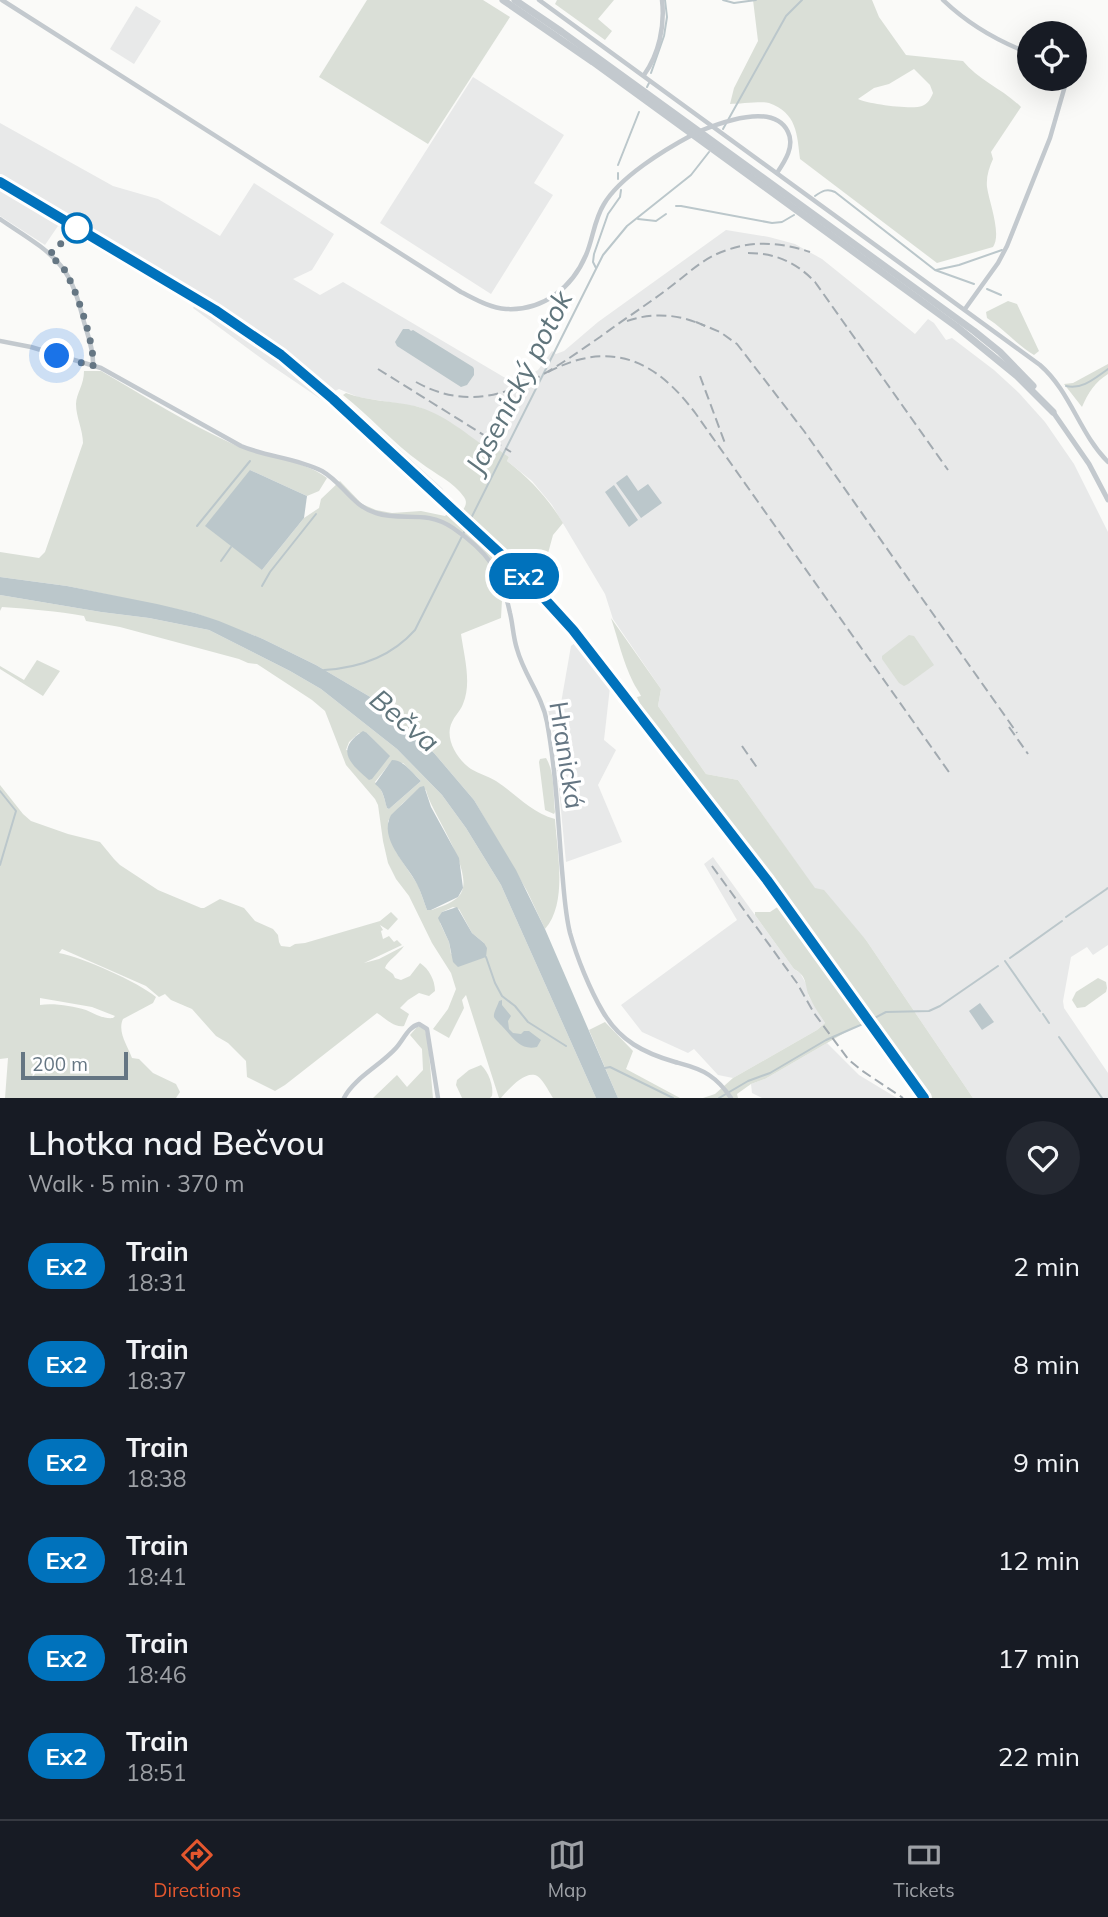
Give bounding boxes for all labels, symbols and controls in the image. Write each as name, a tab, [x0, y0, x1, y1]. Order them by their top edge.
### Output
map controls	[1017, 21, 1087, 91]
button: locate	[1017, 21, 1087, 91]
unlabelled marker	[62, 213, 92, 243]
water label: Jasenický potok	[456, 283, 580, 481]
your location	[39, 338, 74, 373]
line badge: Ex2	[484, 553, 564, 599]
text: Ex2	[503, 561, 545, 591]
water label: Bečva	[363, 681, 447, 759]
street label: Hranická	[542, 699, 592, 811]
scale bar	[21, 1049, 128, 1081]
text: 200 m	[32, 1052, 88, 1076]
button: heart	[1006, 1121, 1080, 1195]
text: Lhotka nad Bečvou	[28, 1122, 325, 1163]
text: Walk · 5 min · 370 m	[28, 1169, 245, 1198]
text: Train	[126, 1235, 189, 1268]
text: 2 min	[1013, 1250, 1080, 1283]
text: Ex2	[46, 1251, 87, 1281]
text: 18:31	[126, 1268, 186, 1297]
text: Train	[126, 1333, 189, 1366]
text: 8 min	[1013, 1348, 1080, 1381]
text: Ex2	[46, 1349, 87, 1379]
text: 18:37	[126, 1366, 186, 1395]
text: Train	[126, 1431, 189, 1464]
text: 9 min	[1013, 1446, 1080, 1479]
text: Ex2	[46, 1447, 87, 1477]
text: 18:38	[126, 1464, 186, 1493]
text: Train	[126, 1529, 189, 1562]
text: 12 min	[998, 1544, 1080, 1577]
text: Ex2	[46, 1545, 87, 1575]
text: 18:41	[126, 1562, 186, 1591]
text: Train	[126, 1627, 189, 1660]
text: 17 min	[998, 1642, 1080, 1675]
text: Ex2	[46, 1643, 87, 1673]
text: 18:46	[126, 1660, 186, 1689]
text: Train	[126, 1725, 189, 1758]
text: 22 min	[998, 1740, 1080, 1773]
text: Ex2	[46, 1741, 87, 1771]
text: 18:51	[126, 1758, 186, 1787]
tab: Directions	[153, 1836, 241, 1902]
tab: Map	[548, 1836, 587, 1902]
tab: Tickets	[893, 1836, 955, 1902]

